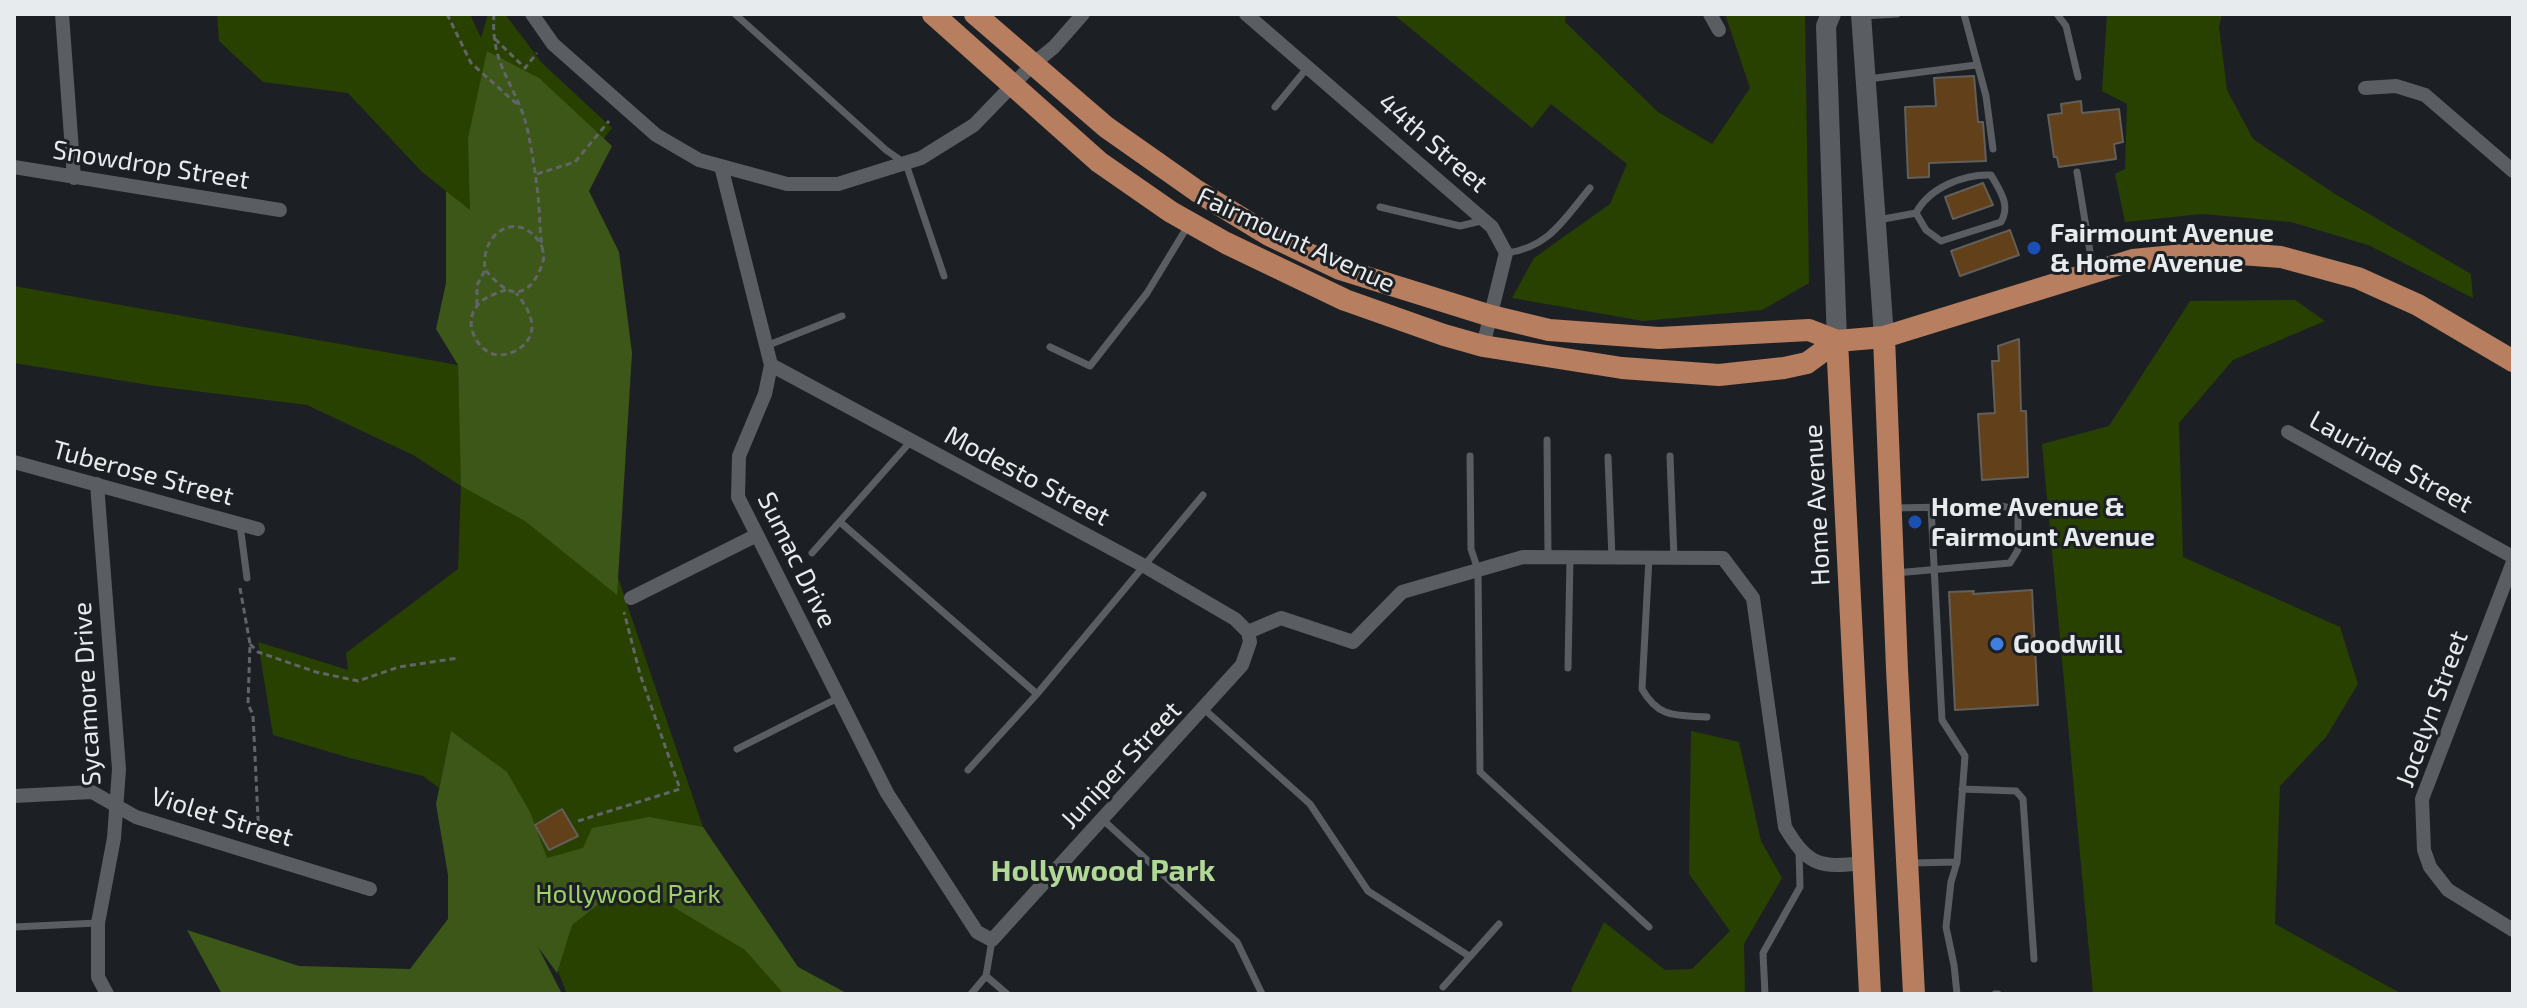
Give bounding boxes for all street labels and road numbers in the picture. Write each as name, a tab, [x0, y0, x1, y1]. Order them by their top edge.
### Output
street label: 44th Street	[1372, 87, 1494, 199]
street label: Snowdrop Street	[50, 134, 252, 196]
street label: Fairmount Avenue	[1192, 180, 1400, 300]
street label: Laurinda Street	[2304, 404, 2478, 520]
street label: Modesto Street	[939, 419, 1115, 533]
street label: Home Avenue	[1797, 423, 1837, 587]
street label: Tuberose Street	[49, 434, 237, 512]
street label: Sumac Drive	[751, 487, 843, 633]
street label: Sycamore Drive	[67, 601, 107, 787]
street label: Jocelyn Street	[2389, 627, 2475, 791]
street label: Juniper Street	[1054, 695, 1188, 835]
street label: Violet Street	[147, 781, 297, 853]

